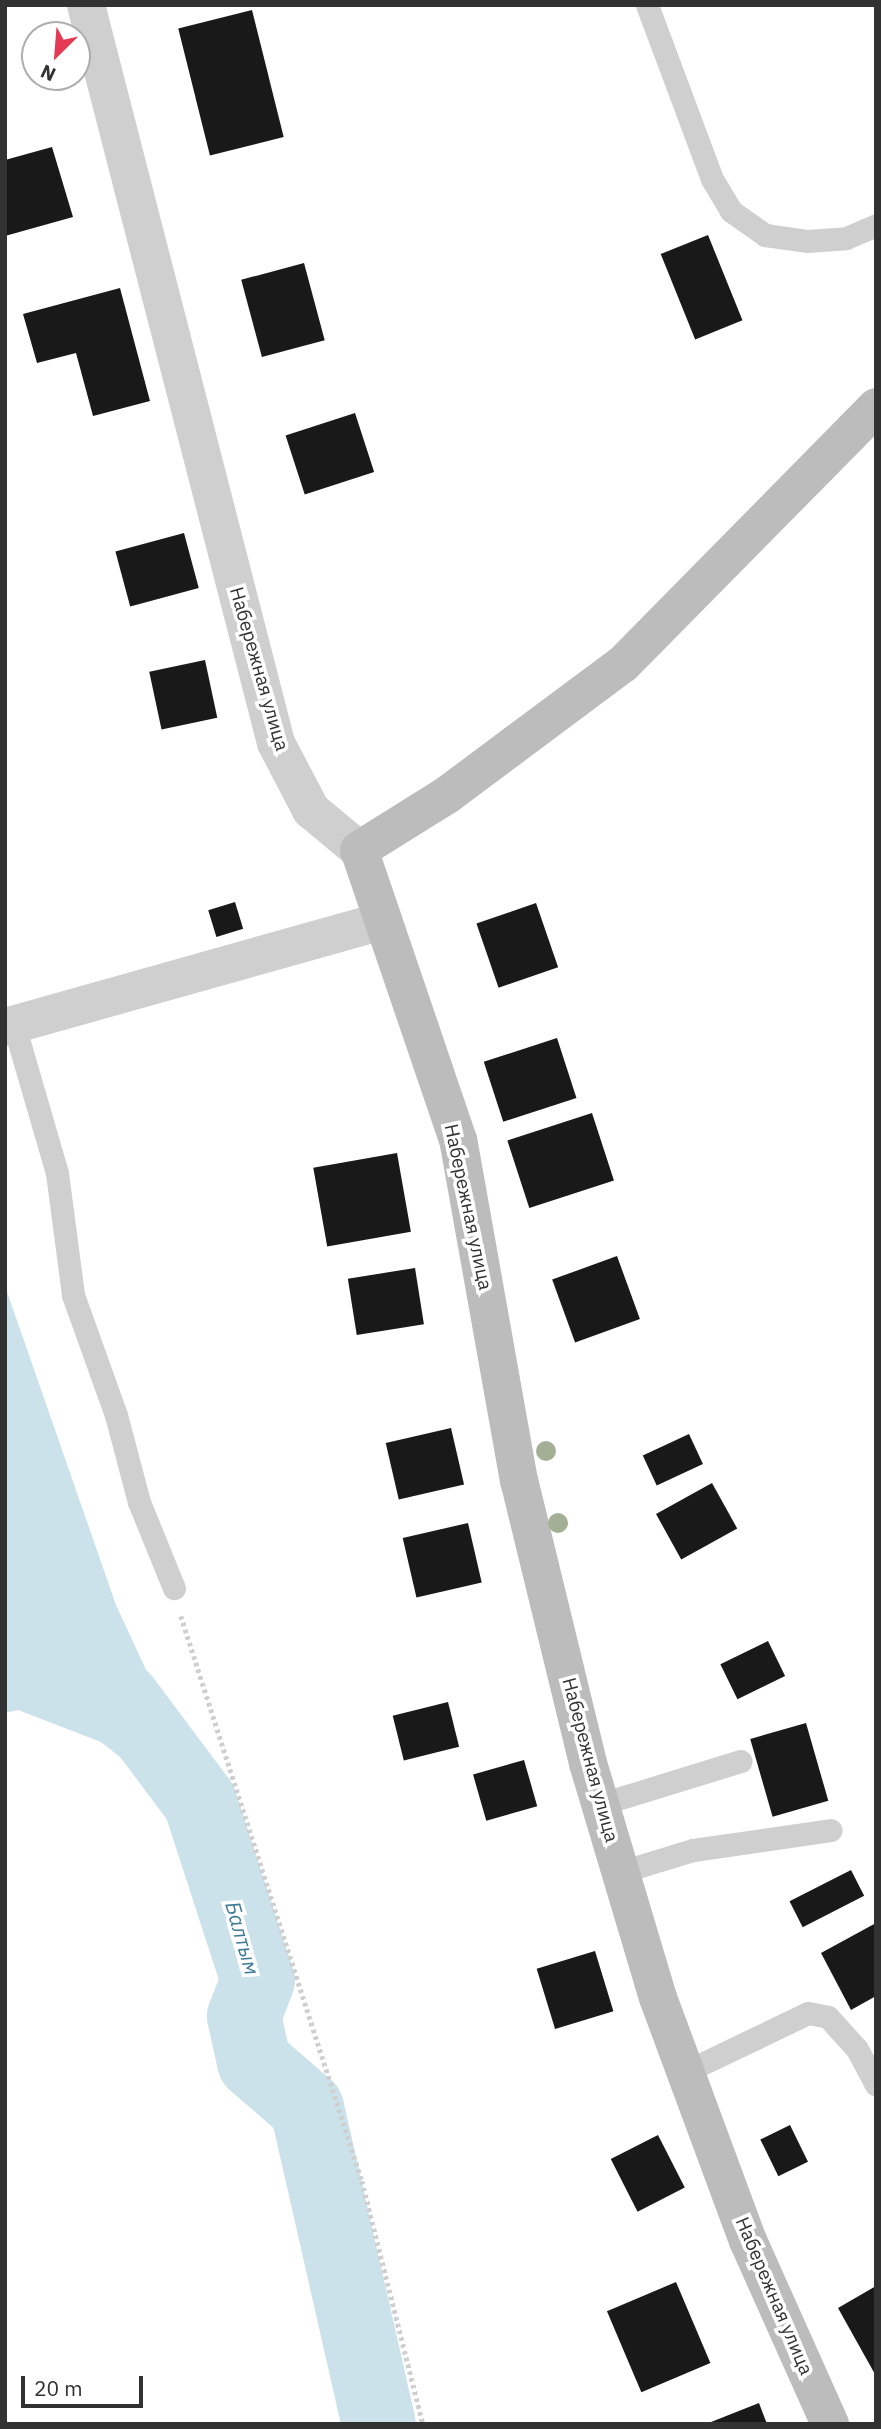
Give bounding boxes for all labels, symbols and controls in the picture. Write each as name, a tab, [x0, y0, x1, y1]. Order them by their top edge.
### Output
north arrow	[21, 21, 91, 91]
text: N	[37, 59, 59, 87]
street label: Набережная улица	[225, 585, 293, 753]
street label: Набережная улица	[439, 1122, 497, 1292]
street label: Набережная улица	[557, 1675, 623, 1845]
water label: Балтым	[221, 1898, 265, 1978]
street label: Набережная улица	[730, 2214, 818, 2378]
scale bar	[24, 2362, 147, 2406]
text: 20 m	[34, 2374, 83, 2402]

